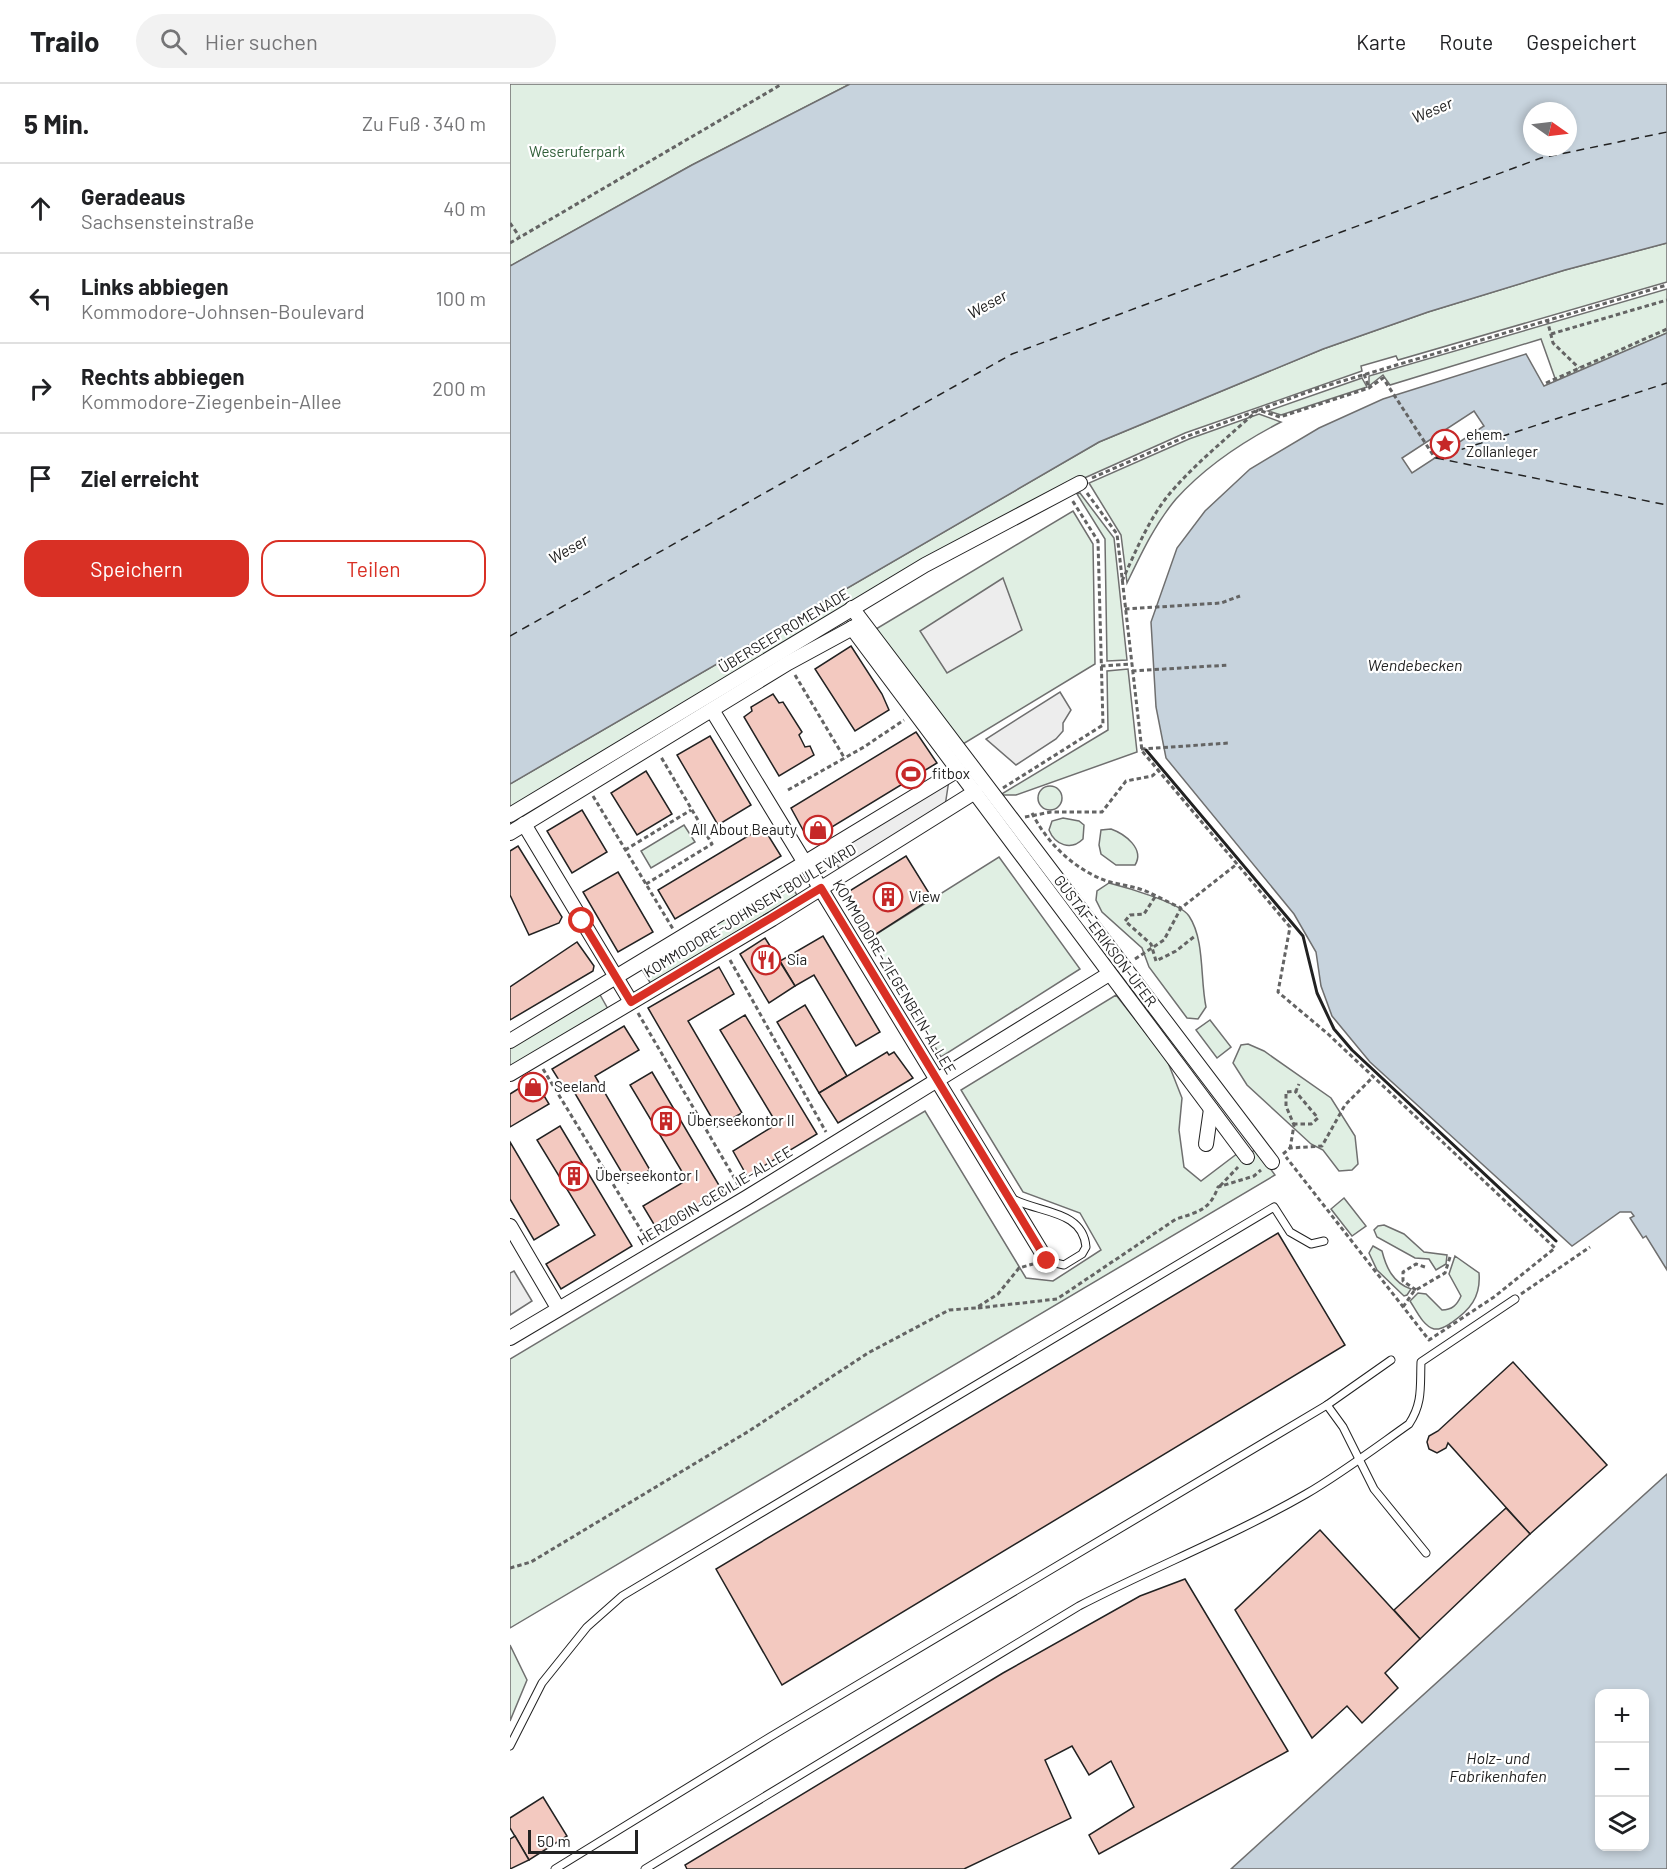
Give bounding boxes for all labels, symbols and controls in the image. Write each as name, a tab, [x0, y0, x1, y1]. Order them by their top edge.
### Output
search box	[136, 14, 556, 68]
text: Trailo	[30, 24, 100, 58]
icon: search	[157, 25, 190, 58]
text: Hier suchen	[205, 28, 318, 54]
text: Karte	[1356, 29, 1406, 54]
text: Route	[1439, 29, 1493, 54]
text: Gespeichert	[1526, 29, 1637, 54]
water label: Weser	[1409, 92, 1456, 127]
north arrow	[1523, 102, 1577, 156]
text: 5 Min.	[24, 108, 89, 139]
text: Zu Fuß · 340 m	[362, 111, 486, 135]
park label: Weseruferpark	[529, 142, 625, 160]
text: Geradeaus	[81, 183, 185, 209]
icon: ahead	[24, 192, 57, 225]
text: 40 m	[443, 196, 486, 220]
text: Sachsensteinstraße	[81, 209, 254, 233]
text: Links abbiegen	[81, 273, 229, 299]
icon: left	[24, 282, 57, 315]
water label: Weser	[964, 284, 1011, 322]
text: 100 m	[436, 286, 486, 310]
text: Kommodore-Johnsen-Boulevard	[81, 299, 365, 323]
text: Rechts abbiegen	[81, 363, 244, 389]
icon: right	[24, 372, 57, 405]
text: 200 m	[432, 376, 486, 400]
text: Kommodore-Ziegenbein-Allee	[81, 389, 342, 413]
place label: ehem. Zollanleger	[1466, 425, 1539, 460]
place icon: ehem. Zollanleger	[1429, 428, 1461, 460]
icon: arrive	[24, 462, 57, 495]
text: Ziel erreicht	[81, 465, 199, 491]
water label: Weser	[545, 529, 592, 567]
button: Speichern	[24, 540, 249, 597]
button: Teilen	[261, 540, 486, 597]
street label: ÜBERSEEPROMENADE	[715, 584, 852, 676]
water label: Wendebecken	[1368, 655, 1462, 674]
sports icon: fitbox	[895, 758, 927, 790]
place label: fitbox	[932, 764, 970, 782]
shop icon: All About Beauty	[802, 814, 834, 846]
place label: All About Beauty	[691, 820, 797, 838]
street label: KOMMODORE-JOHNSEN-BOULEVARD	[640, 839, 859, 981]
street label: GUSTAF-ERIKSON-UFER	[1051, 871, 1161, 1010]
street label: KOMMODORE-ZIEGENBEIN-ALLEE	[829, 876, 960, 1077]
building icon: View	[872, 881, 904, 913]
place label: View	[909, 887, 940, 905]
route start	[568, 907, 594, 933]
restaurant icon: Sia	[750, 944, 782, 976]
place label: Sia	[787, 950, 807, 968]
shop icon: Seeland	[517, 1071, 549, 1103]
place label: Seeland	[554, 1077, 606, 1095]
building icon: Überseekontor II	[650, 1105, 682, 1137]
place label: Überseekontor II	[687, 1111, 795, 1129]
street label: HERZOGIN-CECILIE-ALLEE	[634, 1142, 795, 1249]
building icon: Überseekontor I	[558, 1160, 590, 1192]
place label: Überseekontor I	[595, 1166, 699, 1184]
route end	[1033, 1247, 1059, 1273]
map controls	[1595, 1689, 1649, 1851]
button: +	[1595, 1689, 1649, 1743]
button: −	[1595, 1743, 1649, 1797]
water label: Holz- und Fabrikenhafen	[1449, 1748, 1547, 1785]
button: layers	[1595, 1797, 1649, 1851]
scale bar	[528, 1827, 638, 1854]
text: 50 m	[537, 1831, 571, 1850]

